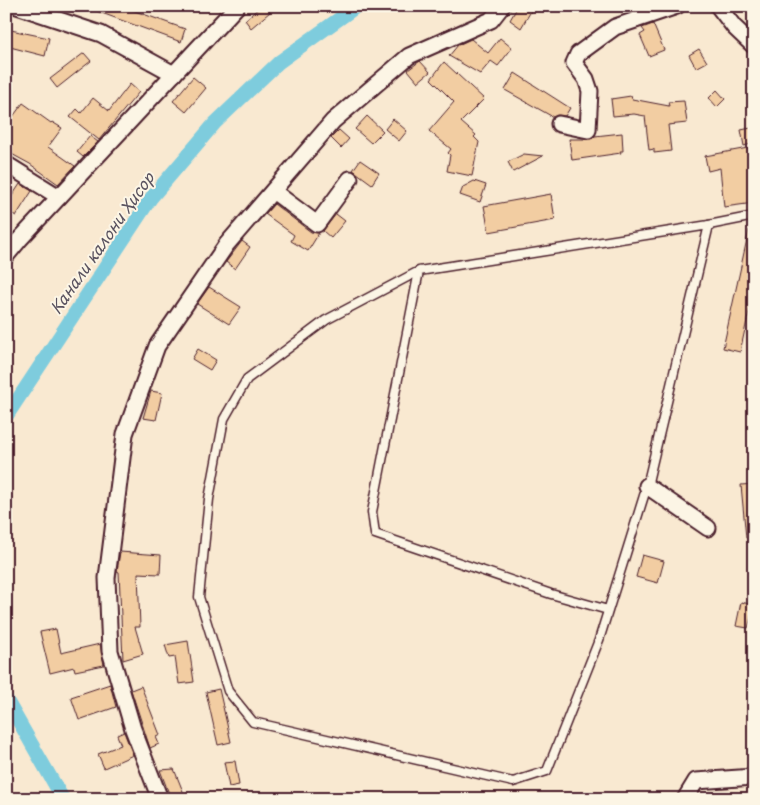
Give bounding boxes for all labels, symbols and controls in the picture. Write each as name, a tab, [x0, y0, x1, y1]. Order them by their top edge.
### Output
water label: Канали калони Ҳисор	[43, 166, 160, 318]

